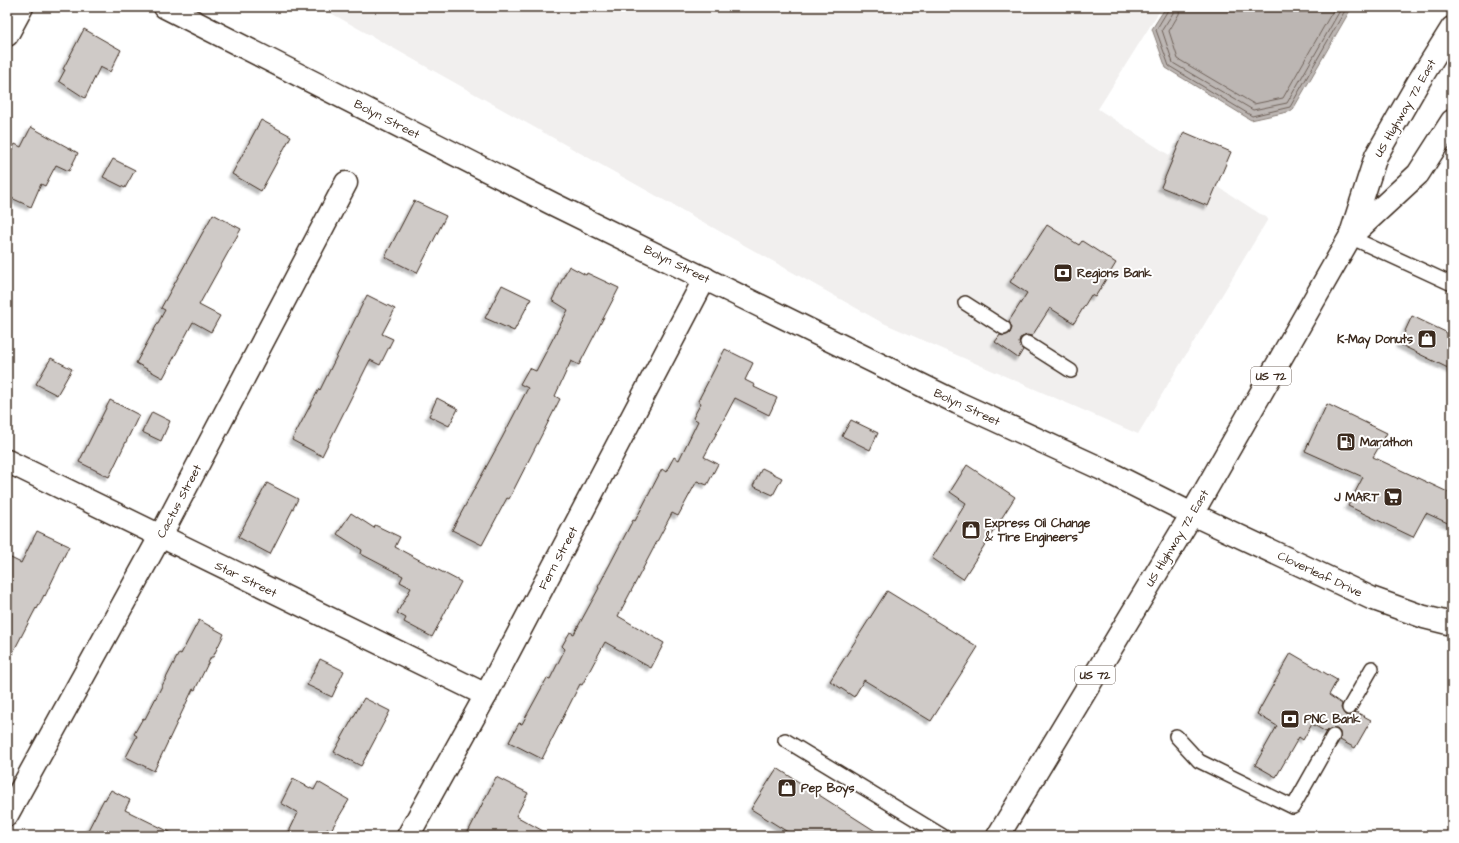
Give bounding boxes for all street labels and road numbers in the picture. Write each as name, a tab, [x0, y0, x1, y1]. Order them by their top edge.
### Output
street label: US Highway 72 East	[1370, 56, 1441, 161]
street label: Bolyn Street	[351, 96, 423, 144]
street label: Bolyn Street	[640, 241, 713, 289]
road number: US 72	[1251, 367, 1291, 385]
street label: Bolyn Street	[930, 385, 1003, 431]
street label: Cactus Street	[153, 461, 206, 541]
street label: US Highway 72 East	[1142, 486, 1214, 591]
street label: Fern Street	[535, 524, 582, 593]
street label: Cloverleaf Drive	[1275, 547, 1365, 602]
street label: Star Street	[212, 557, 280, 602]
road number: US 72	[1075, 666, 1115, 684]

